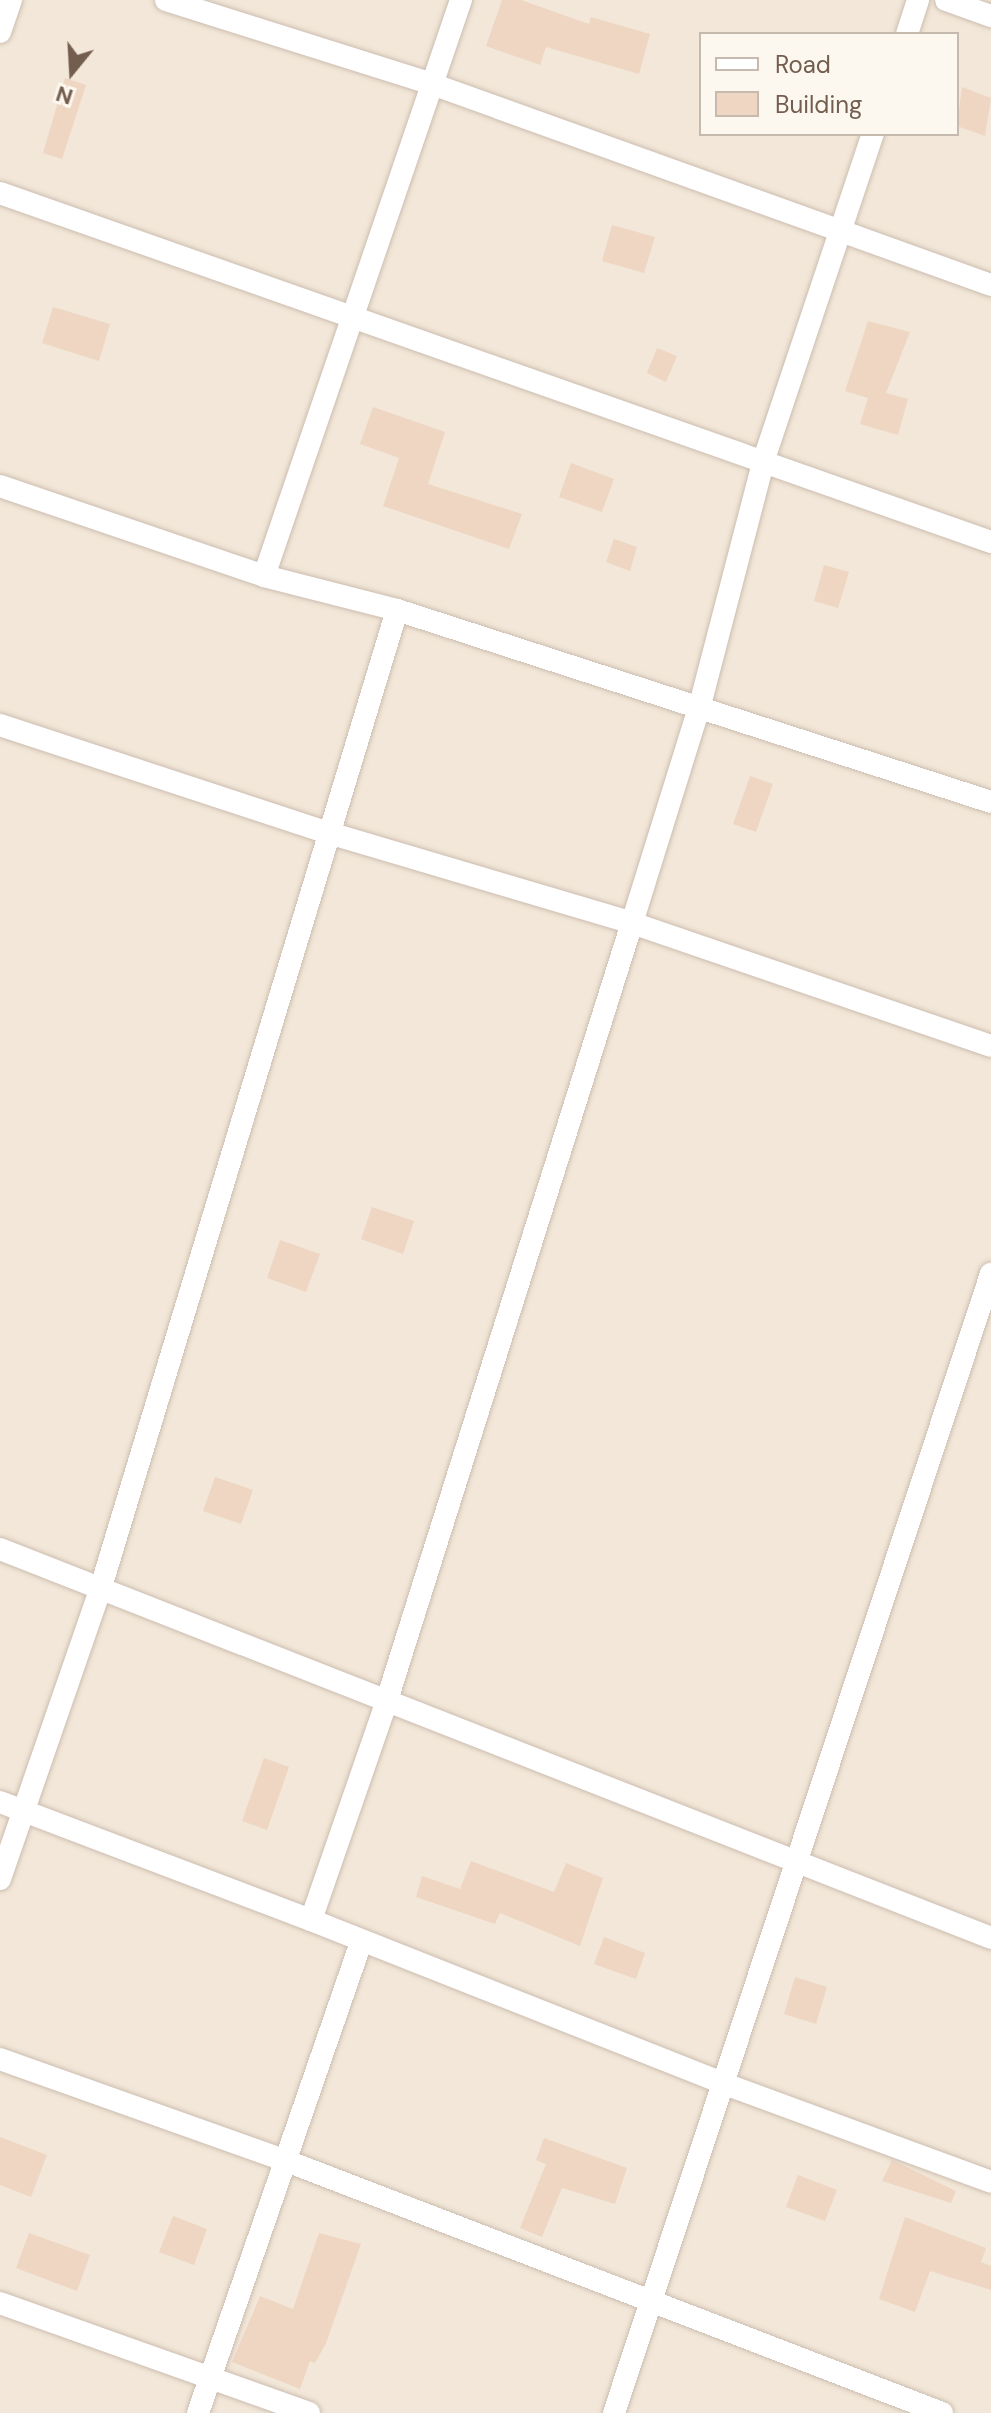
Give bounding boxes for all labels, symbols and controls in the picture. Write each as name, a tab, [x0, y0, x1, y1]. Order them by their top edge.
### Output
north arrow	[32, 32, 112, 112]
legend	[699, 32, 959, 136]
text: Road	[775, 49, 831, 80]
text: N	[52, 79, 77, 112]
text: Building	[775, 89, 862, 120]

